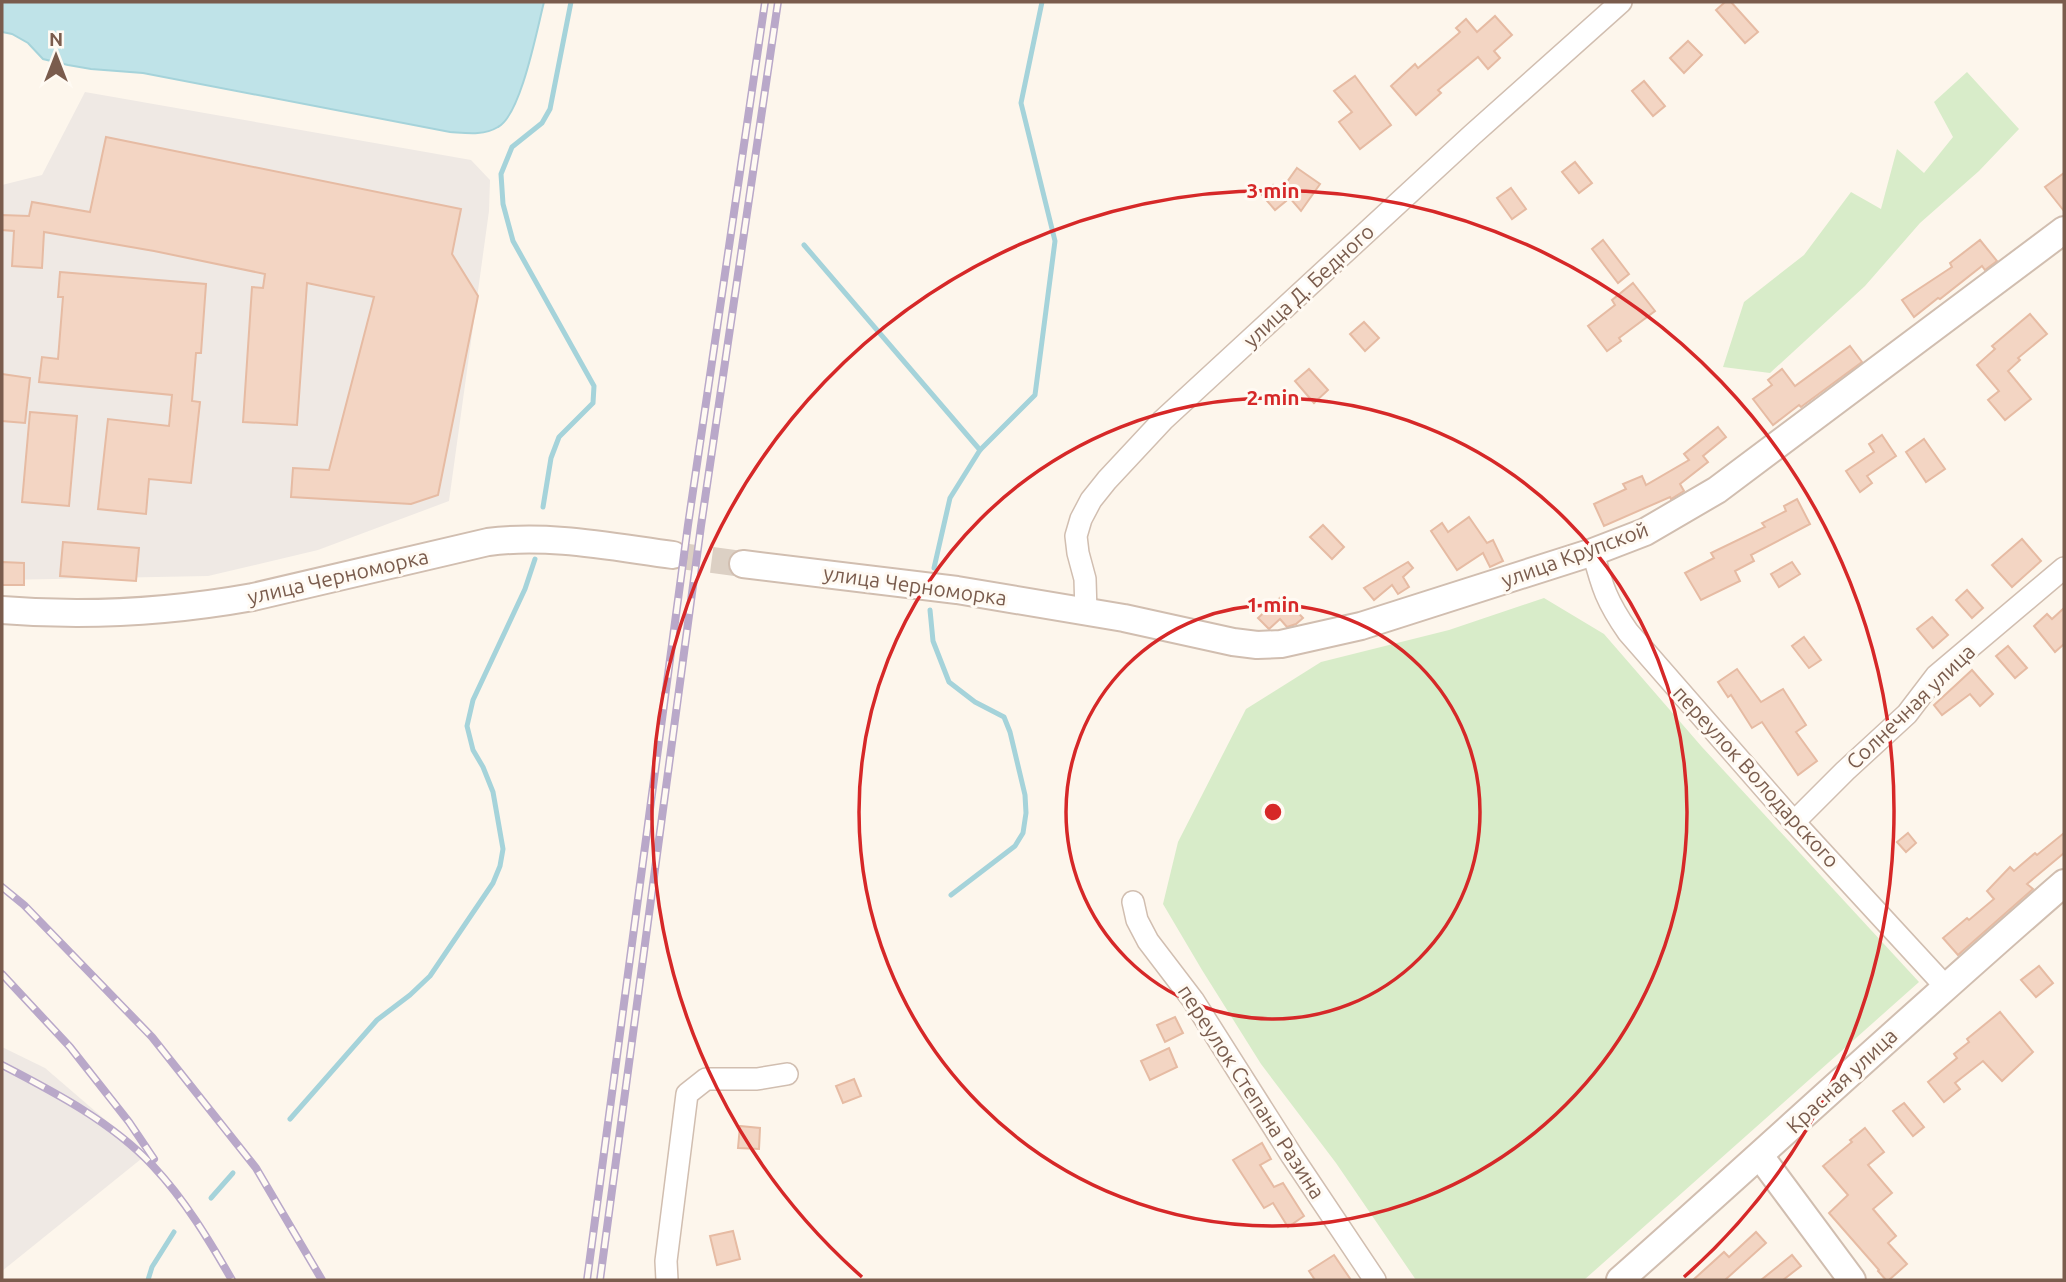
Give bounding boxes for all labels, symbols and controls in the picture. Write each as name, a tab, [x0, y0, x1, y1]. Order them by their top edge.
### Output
north arrow	[21, 21, 91, 91]
text: N	[49, 28, 63, 50]
text: 3 min	[1246, 178, 1300, 202]
street label: улица Д. Бедного	[1238, 219, 1378, 352]
text: 2 min	[1246, 385, 1300, 409]
street label: улица Крупской	[1498, 516, 1651, 592]
street label: улица Черноморка	[245, 544, 431, 609]
street label: улица Черноморка	[822, 560, 1008, 610]
text: 1 min	[1246, 592, 1300, 616]
street label: Солнечная улица	[1841, 639, 1979, 774]
street label: переулок Володарского	[1669, 681, 1845, 872]
centre of rings	[1261, 800, 1285, 824]
street label: переулок Степана Разина	[1174, 980, 1330, 1203]
street label: Красная улица	[1781, 1023, 1902, 1138]

